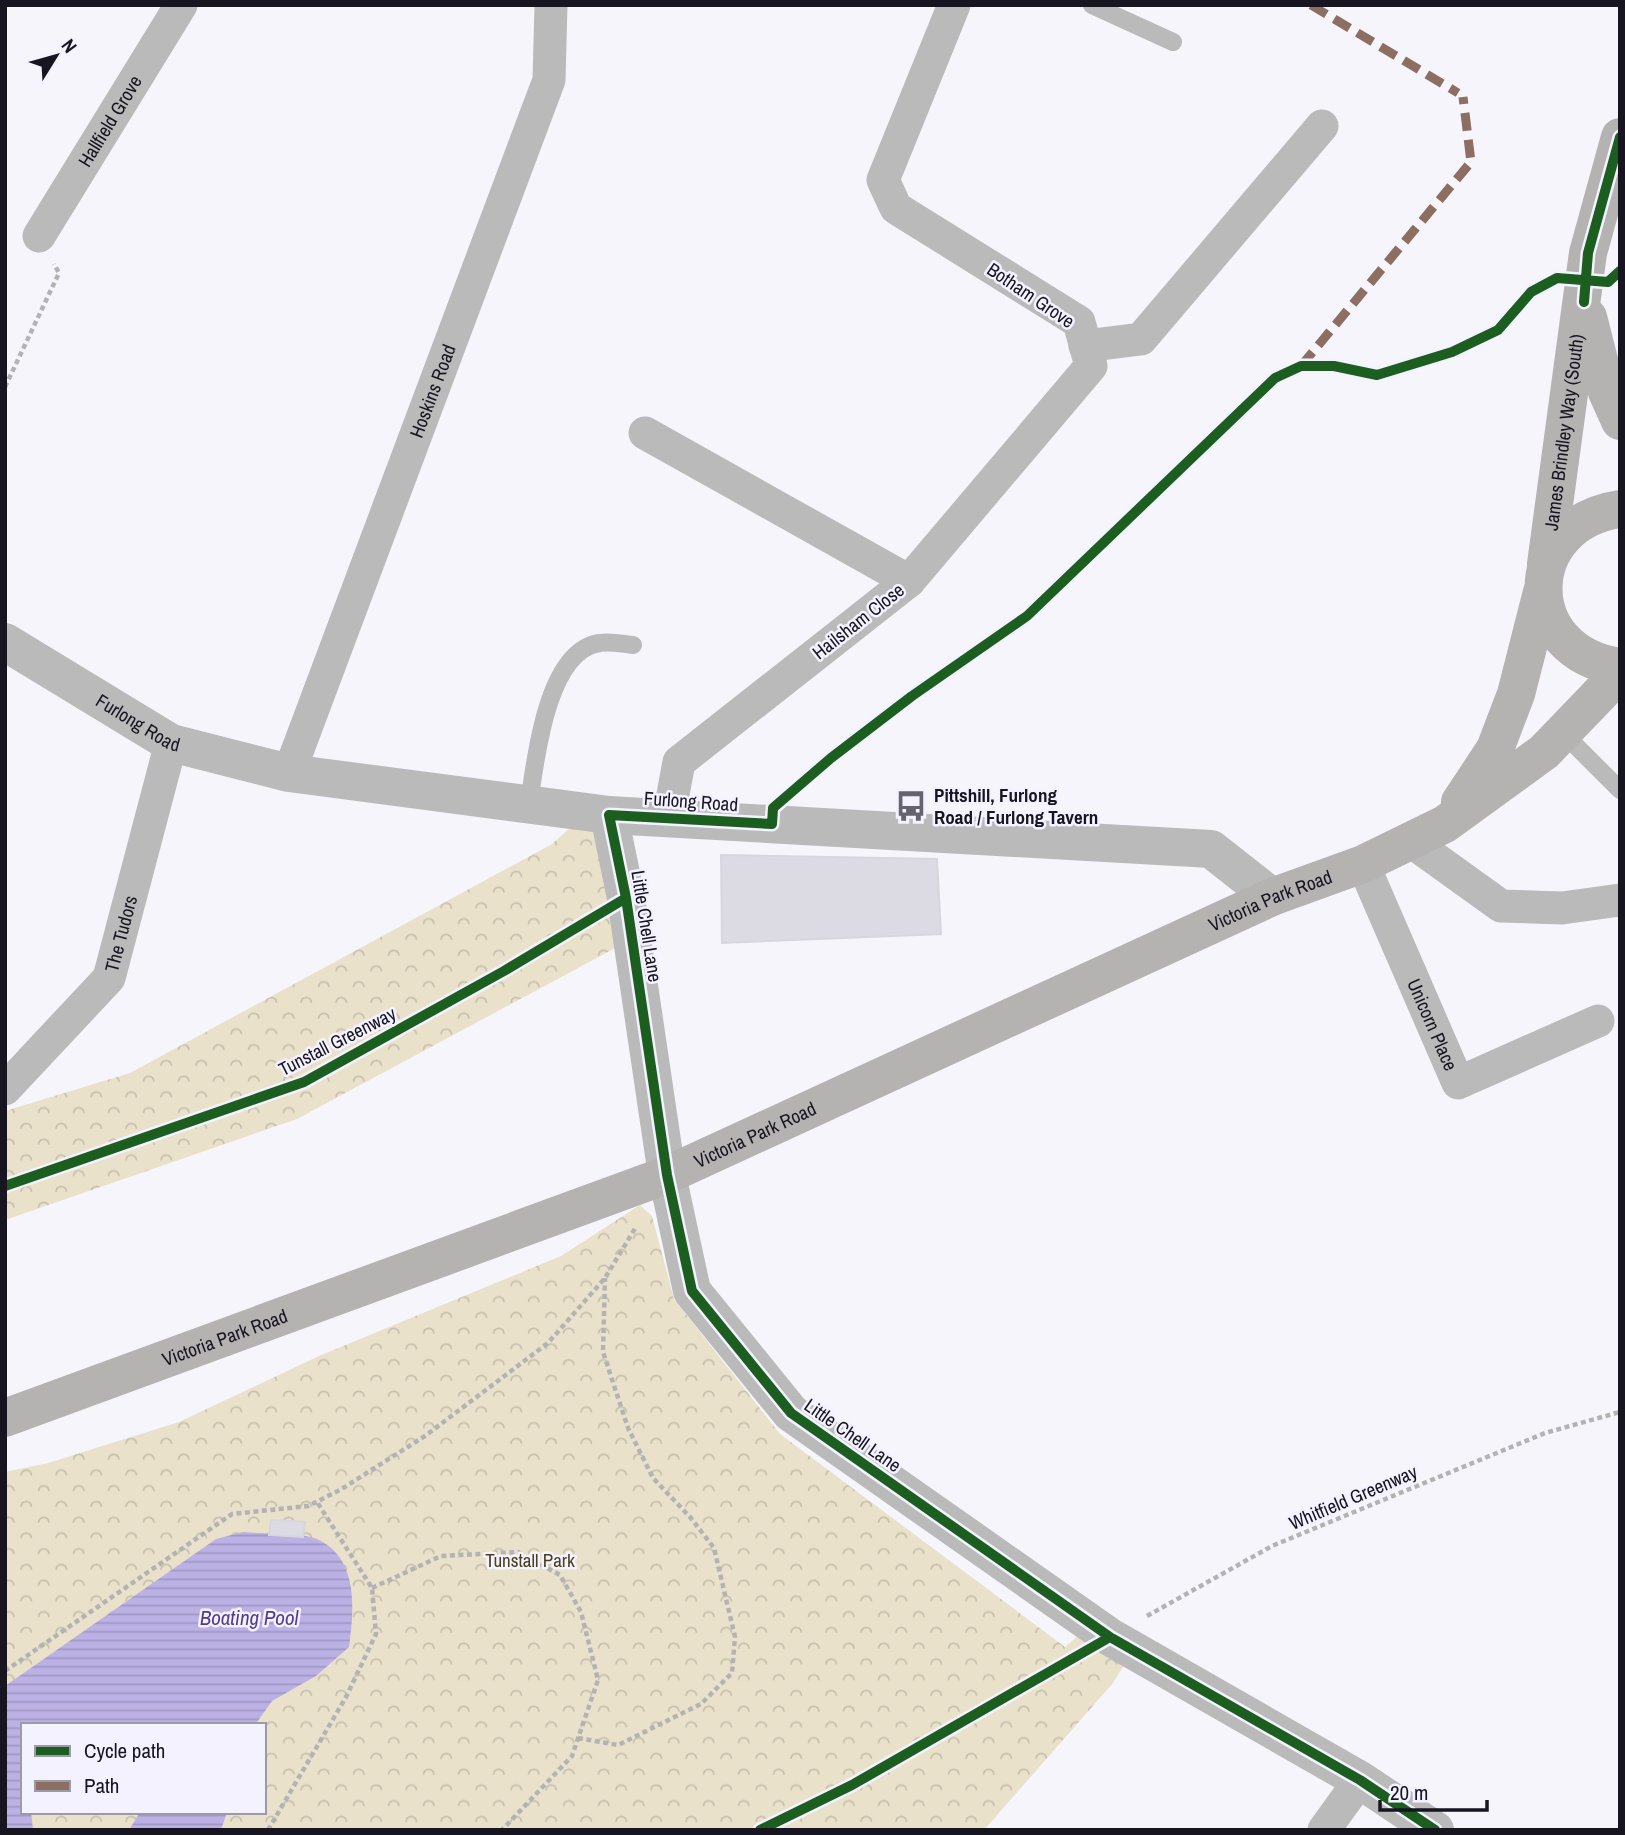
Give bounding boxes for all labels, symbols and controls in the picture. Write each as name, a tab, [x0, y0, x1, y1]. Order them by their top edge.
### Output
north arrow	[21, 21, 91, 91]
text: N	[56, 33, 83, 58]
street label: Hallfield Grove	[72, 70, 148, 172]
street label: Botham Grove	[982, 256, 1080, 334]
street label: James Brindley Way (South)	[1538, 332, 1590, 532]
street label: Hoskins Road	[403, 341, 462, 441]
street label: Hailsham Close	[807, 577, 909, 665]
street label: Furlong Road	[91, 687, 183, 758]
place label: Pittshill, Furlong Road / Furlong Tavern	[934, 782, 1098, 830]
street label: Furlong Road	[643, 785, 739, 817]
bus stop icon: Pittshill, Furlong Road / Furlong Tavern	[894, 789, 928, 823]
street label: Victoria Park Road	[1204, 863, 1335, 938]
street label: Little Chell Lane	[625, 868, 669, 984]
street label: The Tudors	[98, 892, 143, 975]
street label: Unicorn Place	[1401, 974, 1464, 1075]
street label: Tunstall Greenway	[274, 1000, 400, 1082]
street label: Victoria Park Road	[690, 1095, 820, 1174]
street label: Victoria Park Road	[158, 1303, 291, 1372]
street label: Little Chell Lane	[799, 1392, 907, 1478]
street label: Whitfield Greenway	[1285, 1458, 1421, 1536]
park label: Tunstall Park	[485, 1547, 575, 1573]
water label: Boating Pool	[200, 1603, 299, 1632]
legend	[21, 1723, 266, 1814]
text: Cycle path	[84, 1736, 165, 1765]
scale bar	[1380, 1769, 1487, 1813]
text: Path	[84, 1771, 119, 1800]
text: 20 m	[1390, 1778, 1428, 1807]

